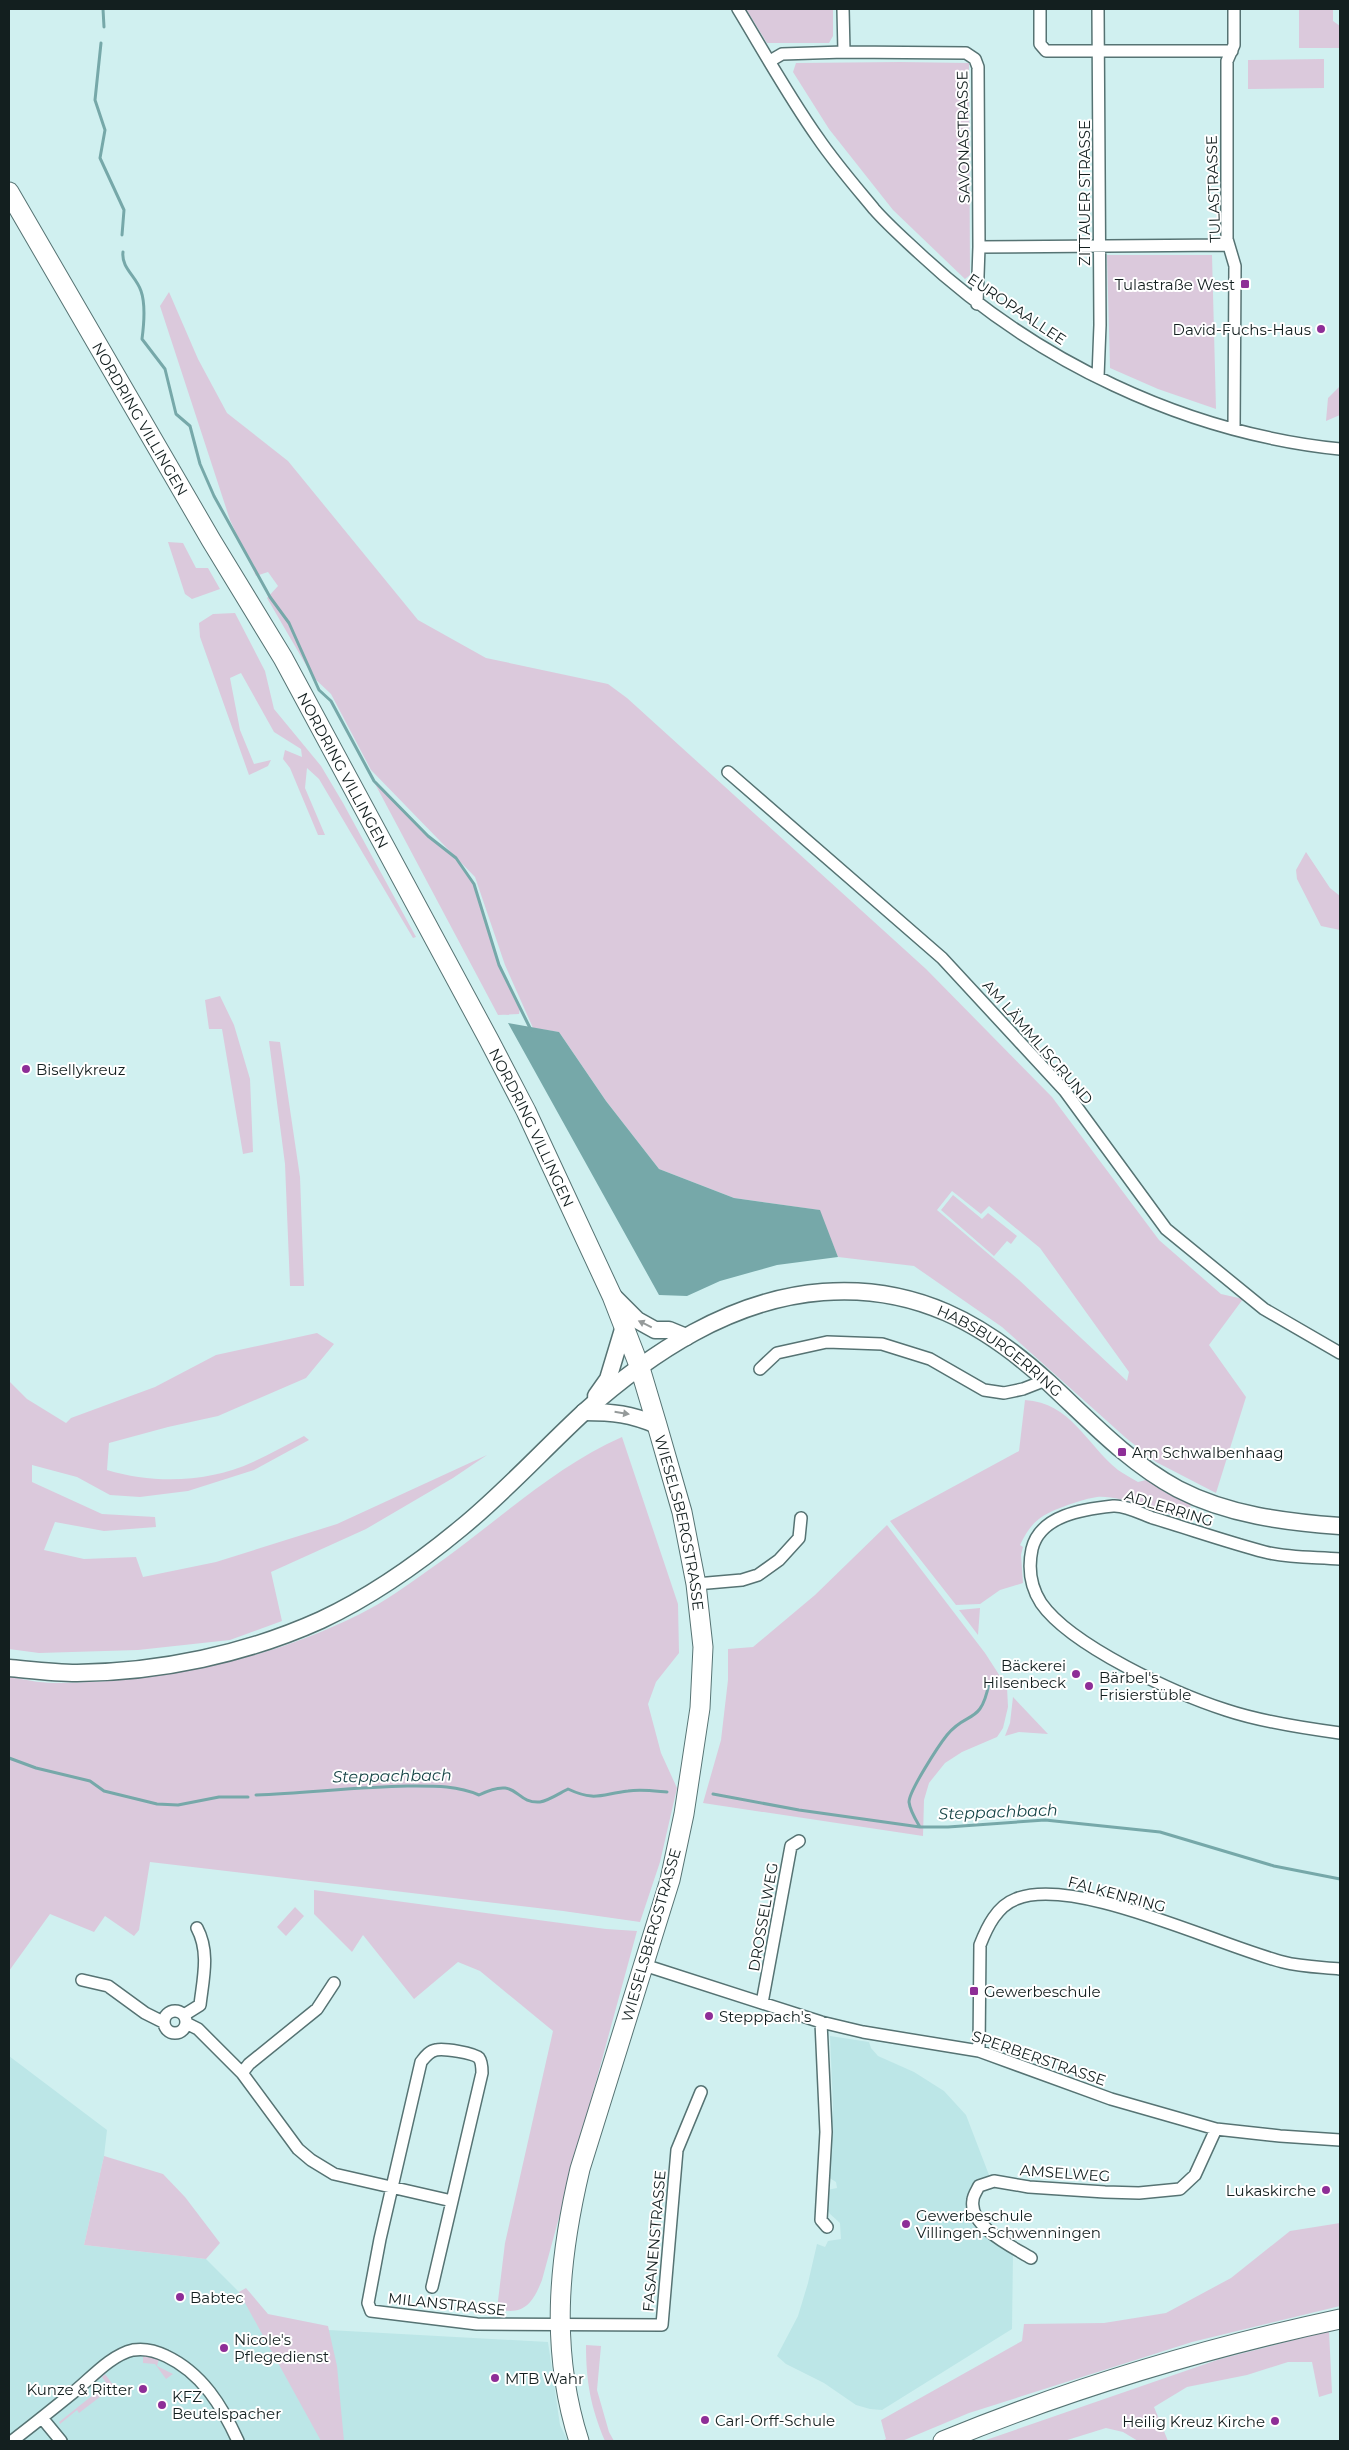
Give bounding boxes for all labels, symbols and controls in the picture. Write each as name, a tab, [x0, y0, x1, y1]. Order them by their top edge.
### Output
street label: SAVONASTRASSE	[952, 70, 974, 204]
street label: ZITTAUER STRASSE	[1075, 120, 1094, 266]
street label: TULASTRASSE	[1202, 135, 1224, 243]
street label: EUROPAALLEE	[964, 269, 1070, 349]
place label: Tulastraße West	[1115, 275, 1235, 294]
marker: Tulastraße West	[1239, 278, 1251, 290]
place label: David-Fuchs-Haus	[1173, 320, 1311, 339]
marker: David-Fuchs-Haus	[1315, 323, 1327, 335]
street label: NORDRING VILLINGEN	[89, 338, 192, 499]
street label: NORDRING VILLINGEN	[294, 689, 393, 851]
street label: AM LÄMMLISGRUND	[979, 976, 1097, 1108]
street label: NORDRING VILLINGEN	[485, 1045, 579, 1210]
place label: Bisellykreuz	[36, 1060, 126, 1079]
marker: Bisellykreuz	[20, 1063, 32, 1075]
street label: HABSBURGERRING	[934, 1300, 1067, 1400]
one-way arrow	[638, 1320, 652, 1328]
one-way arrow	[614, 1410, 630, 1418]
street label: WIESELSBERGSTRASSE	[651, 1433, 708, 1612]
place label: Am Schwalbenhaag	[1132, 1443, 1283, 1462]
marker: Am Schwalbenhaag	[1116, 1446, 1128, 1458]
street label: ADLERRING	[1122, 1485, 1216, 1531]
place label: Bäckerei Hilsenbeck	[983, 1656, 1066, 1692]
marker: Bäckerei Hilsenbeck	[1070, 1668, 1082, 1680]
place label: Bärbel's Frisierstüble	[1099, 1668, 1191, 1704]
marker: Bärbel's Frisierstüble	[1083, 1680, 1095, 1692]
water label: Steppachbach	[332, 1765, 452, 1787]
water label: Steppachbach	[938, 1800, 1058, 1824]
street label: WIESELSBERGSTRASSE	[617, 1846, 685, 2024]
street label: DROSSELWEG	[744, 1861, 782, 1973]
street label: FALKENRING	[1066, 1872, 1168, 1916]
place label: Gewerbeschule	[984, 1982, 1101, 2001]
marker: Gewerbeschule	[968, 1985, 980, 1997]
place label: Stepppach's	[719, 2007, 811, 2026]
marker: Stepppach's	[703, 2010, 715, 2022]
street label: SPERBERSTRASSE	[969, 2026, 1109, 2090]
street label: AMSELWEG	[1019, 2160, 1111, 2186]
street label: FASANENSTRASSE	[638, 2169, 670, 2313]
place label: Lukaskirche	[1226, 2181, 1316, 2200]
marker: Lukaskirche	[1320, 2184, 1332, 2196]
place label: Gewerbeschule Villingen-Schwenningen	[916, 2206, 1101, 2242]
marker: Gewerbeschule Villingen-Schwenningen	[900, 2218, 912, 2230]
place label: Babtec	[190, 2288, 244, 2307]
street label: MILANSTRASSE	[387, 2288, 507, 2320]
marker: Babtec	[174, 2291, 186, 2303]
place label: Nicole's Pflegedienst	[234, 2330, 329, 2366]
marker: Nicole's Pflegedienst	[218, 2342, 230, 2354]
place label: MTB Wahr	[505, 2369, 584, 2388]
marker: MTB Wahr	[489, 2372, 501, 2384]
place label: Kunze & Ritter	[26, 2380, 133, 2399]
marker: Kunze & Ritter	[137, 2383, 149, 2395]
place label: KFZ Beutelspacher	[172, 2387, 281, 2423]
marker: KFZ Beutelspacher	[156, 2399, 168, 2411]
place label: Carl-Orff-Schule	[715, 2411, 835, 2430]
place label: Heilig Kreuz Kirche	[1122, 2412, 1265, 2431]
marker: Carl-Orff-Schule	[699, 2414, 711, 2426]
marker: Heilig Kreuz Kirche	[1269, 2415, 1281, 2427]

